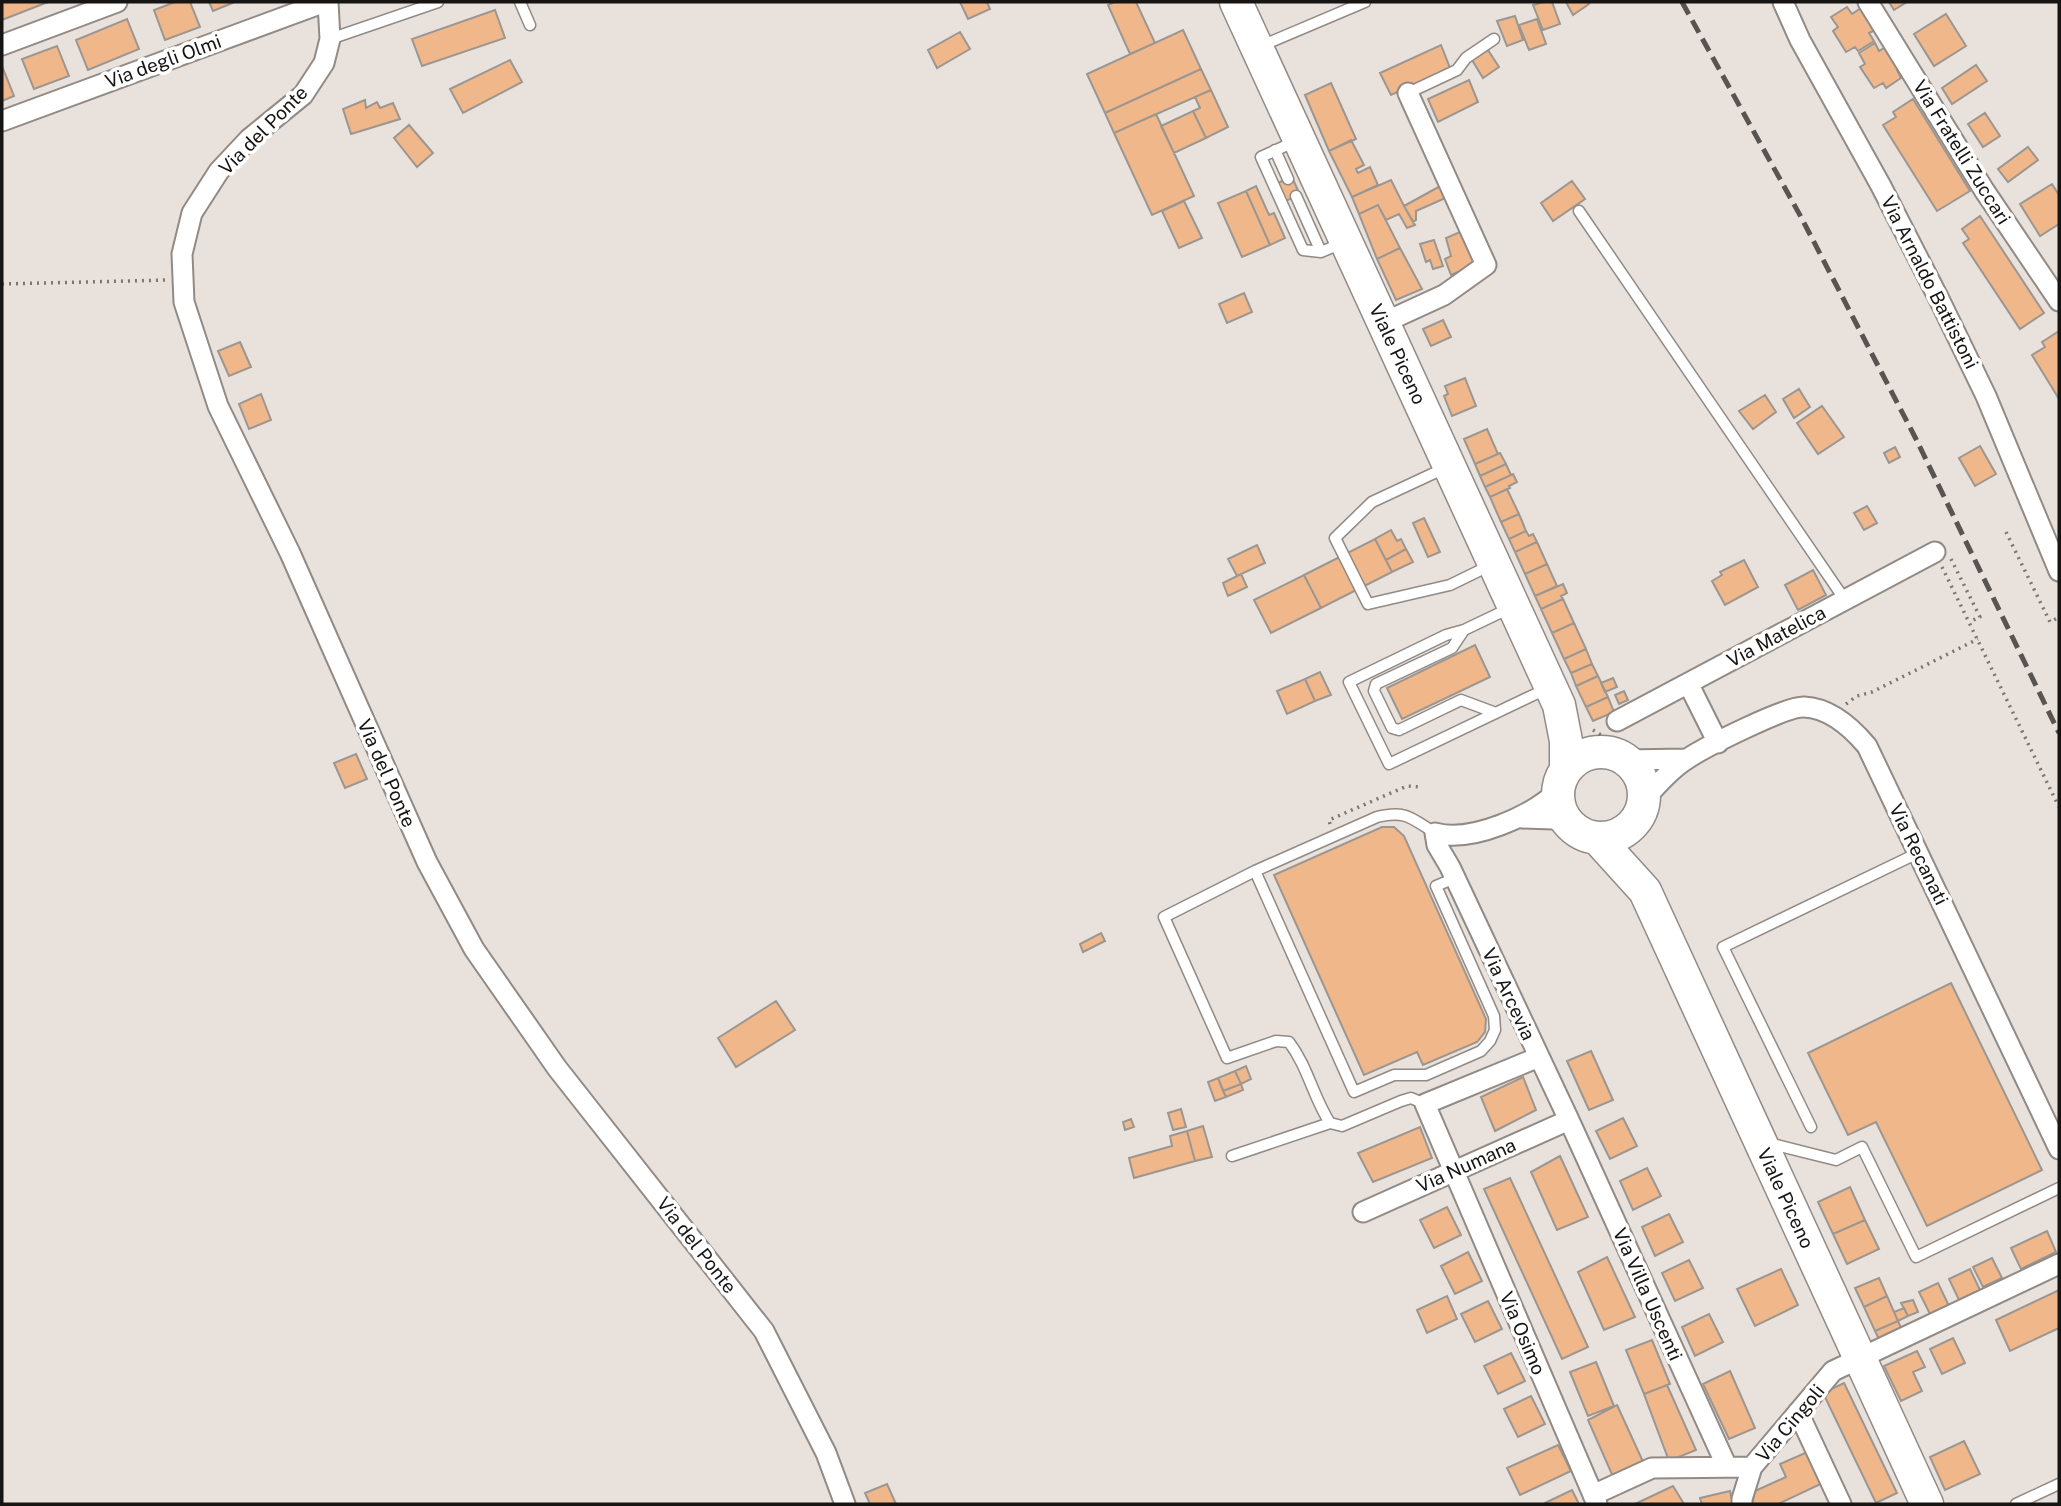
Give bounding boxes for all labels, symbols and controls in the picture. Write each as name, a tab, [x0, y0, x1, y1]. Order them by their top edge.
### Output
street label: Via degli Olmi	[102, 30, 224, 92]
street label: Via Fratelli Zuccari	[1909, 76, 2015, 228]
street label: Via del Ponte	[214, 81, 312, 179]
street label: Via Arnaldo Battistoni	[1877, 192, 1983, 372]
street label: Viale Piceno	[1365, 300, 1431, 408]
street label: Via Matelica	[1723, 601, 1829, 671]
street label: Via del Ponte	[353, 716, 421, 830]
street label: Via Recanati	[1885, 800, 1953, 908]
street label: Via Arcevia	[1478, 944, 1540, 1044]
street label: Via Numana	[1413, 1133, 1519, 1197]
street label: Viale Piceno	[1753, 1144, 1819, 1252]
street label: Via del Ponte	[653, 1193, 741, 1297]
street label: Via Villa Uscenti	[1609, 1224, 1687, 1364]
street label: Via Osimo	[1496, 1288, 1550, 1378]
street label: Via Cingoli	[1751, 1380, 1829, 1466]

